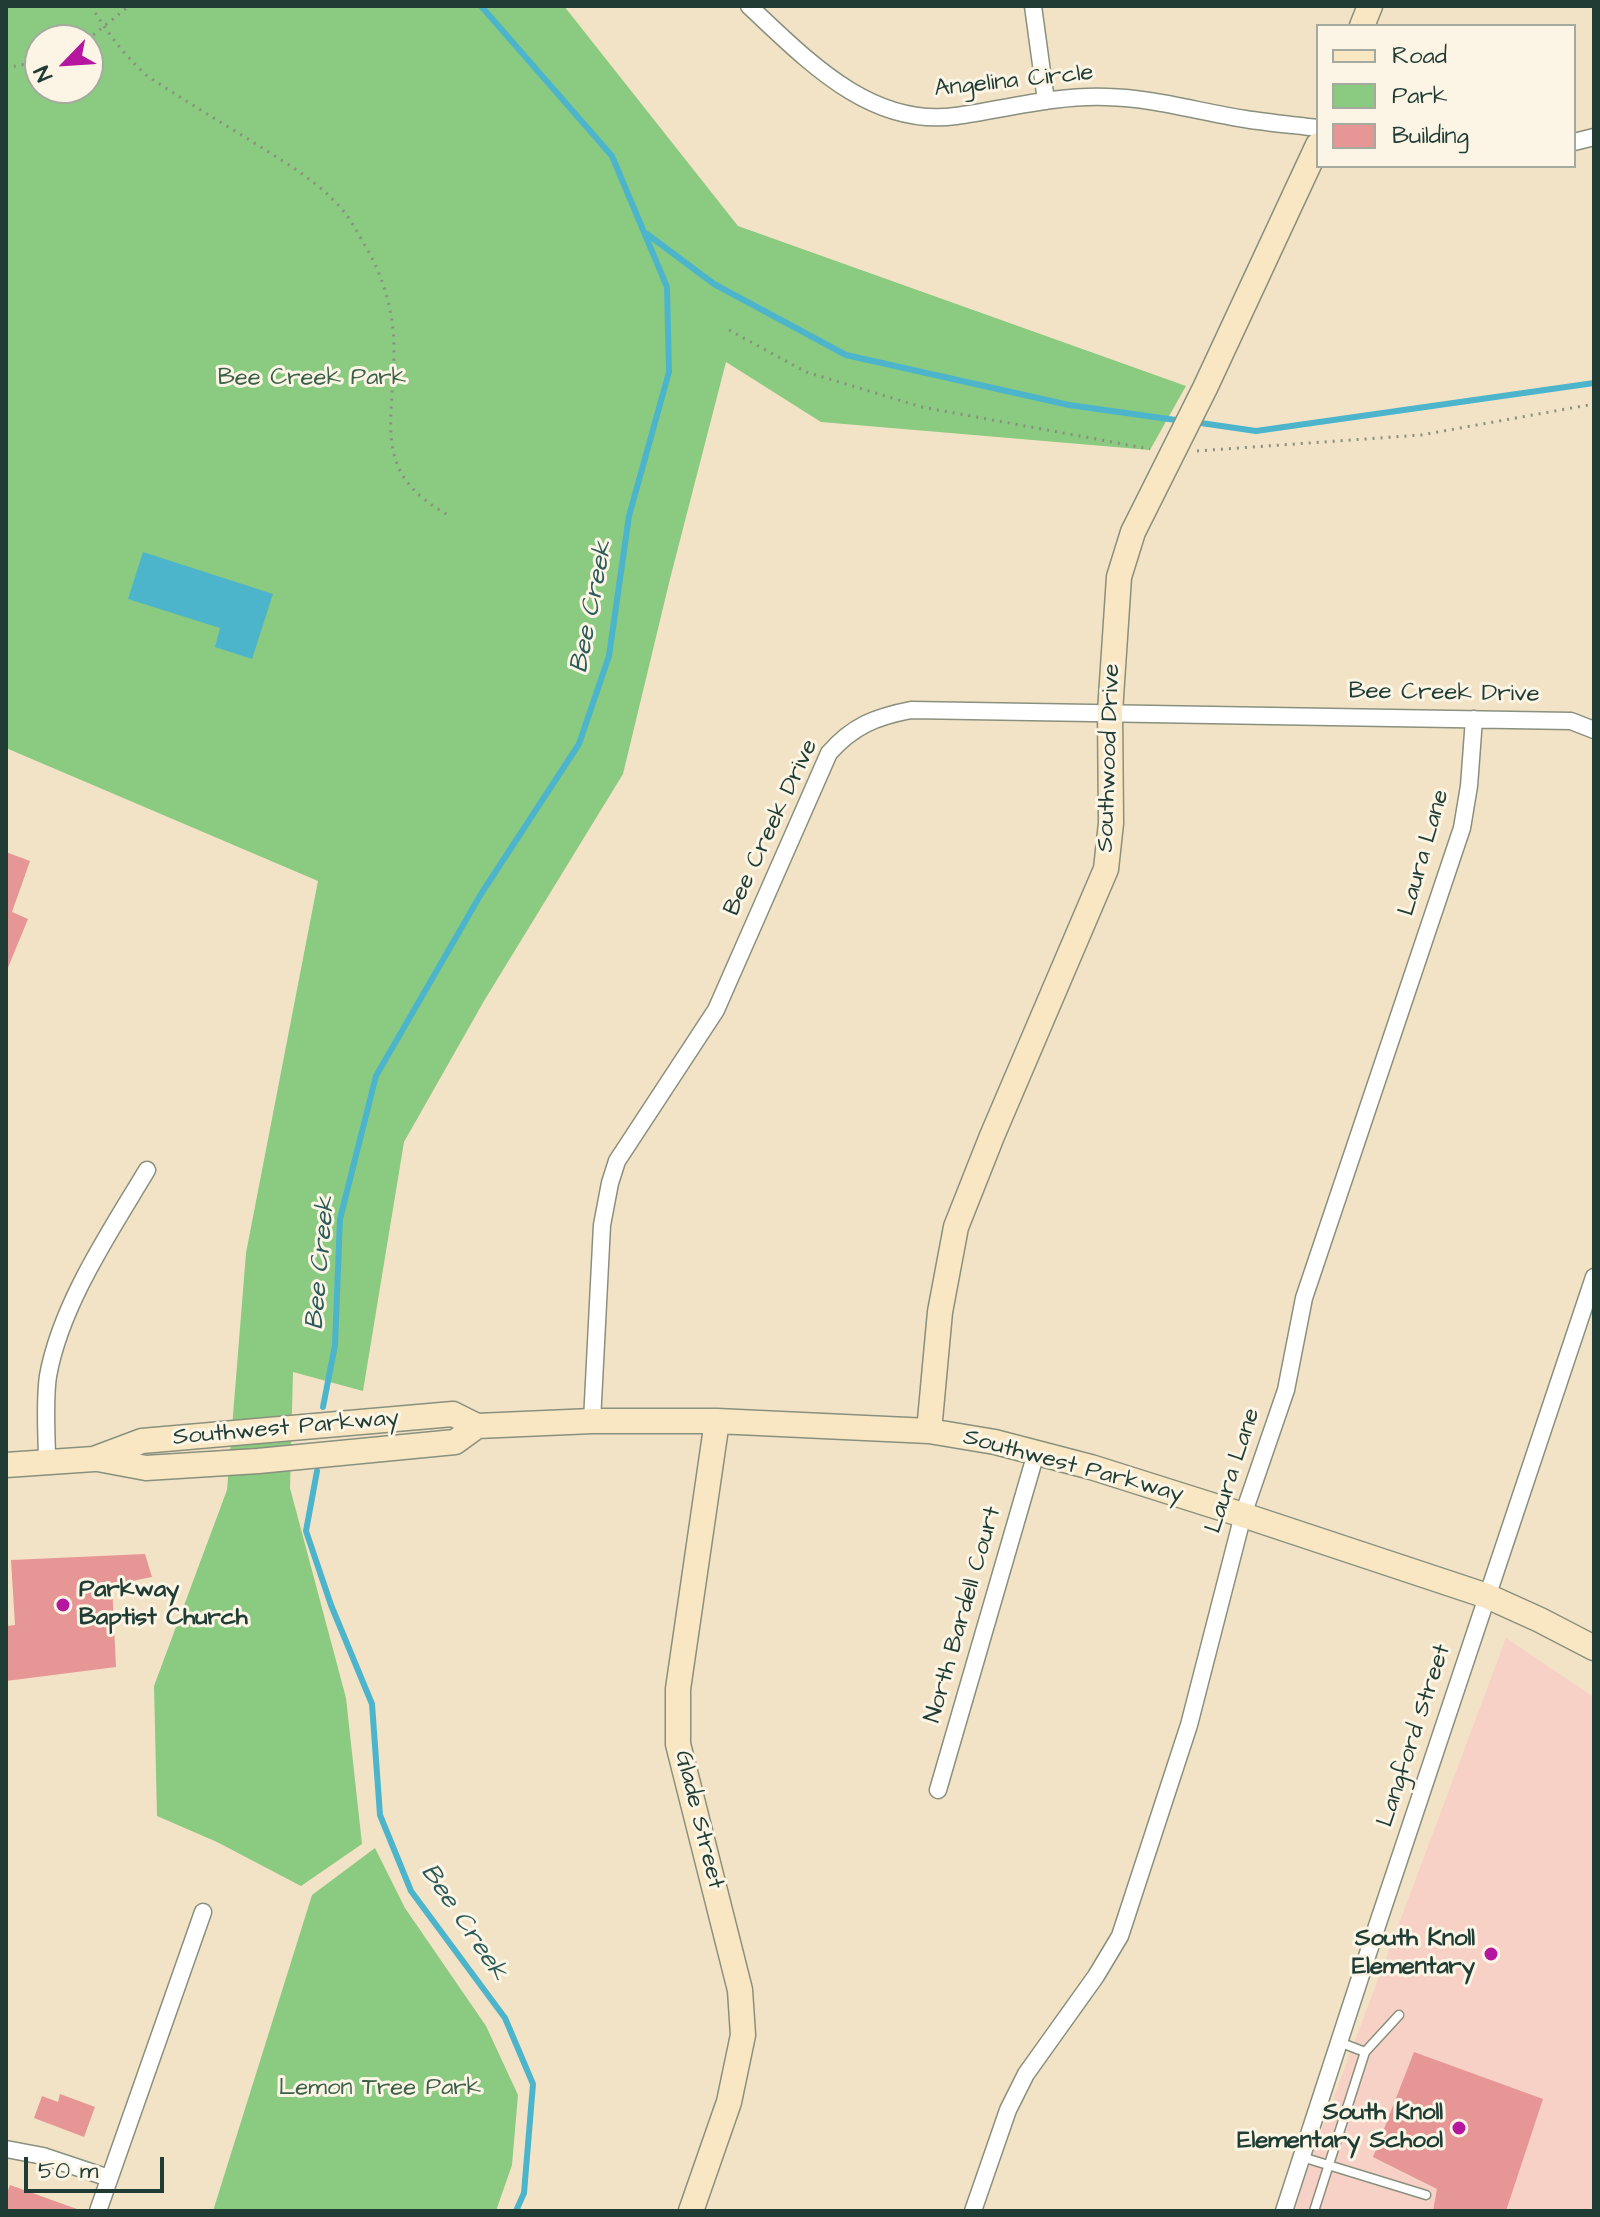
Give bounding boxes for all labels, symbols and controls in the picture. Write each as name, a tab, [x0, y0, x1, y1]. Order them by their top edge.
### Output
north arrow	[24, 24, 104, 104]
legend	[1316, 24, 1576, 168]
text: Road	[1392, 39, 1447, 73]
street label: Angelina Circle	[933, 59, 1095, 105]
text: N	[27, 61, 61, 86]
text: Park	[1392, 79, 1448, 113]
text: Building	[1392, 119, 1469, 153]
park label: Bee Creek Park	[218, 365, 406, 393]
water label: Bee Creek	[565, 538, 621, 676]
street label: Southwood Drive	[1092, 663, 1128, 853]
street label: Bee Creek Drive	[1348, 678, 1540, 710]
street label: Bee Creek Drive	[719, 735, 825, 921]
street label: Laura Lane	[1393, 787, 1457, 919]
water label: Bee Creek	[301, 1195, 343, 1331]
street label: Southwest Parkway	[172, 1405, 400, 1453]
street label: Laura Lane	[1200, 1405, 1268, 1537]
street label: Southwest Parkway	[960, 1424, 1186, 1510]
street label: North Bardell Court	[919, 1504, 1009, 1726]
place label: Parkway Baptist Church	[79, 1577, 248, 1633]
marker: Parkway Baptist Church	[54, 1596, 72, 1614]
street label: Langford Street	[1372, 1641, 1458, 1831]
street label: Glade Street	[667, 1748, 729, 1892]
water label: Bee Creek	[413, 1859, 513, 1987]
place label: South Knoll Elementary	[1352, 1926, 1475, 1982]
marker: South Knoll Elementary	[1482, 1945, 1500, 1963]
park label: Lemon Tree Park	[279, 2075, 481, 2103]
place label: South Knoll Elementary School	[1237, 2100, 1443, 2156]
marker: South Knoll Elementary School	[1450, 2119, 1468, 2137]
scale bar	[28, 2141, 168, 2191]
text: 50 m	[38, 2154, 98, 2188]

